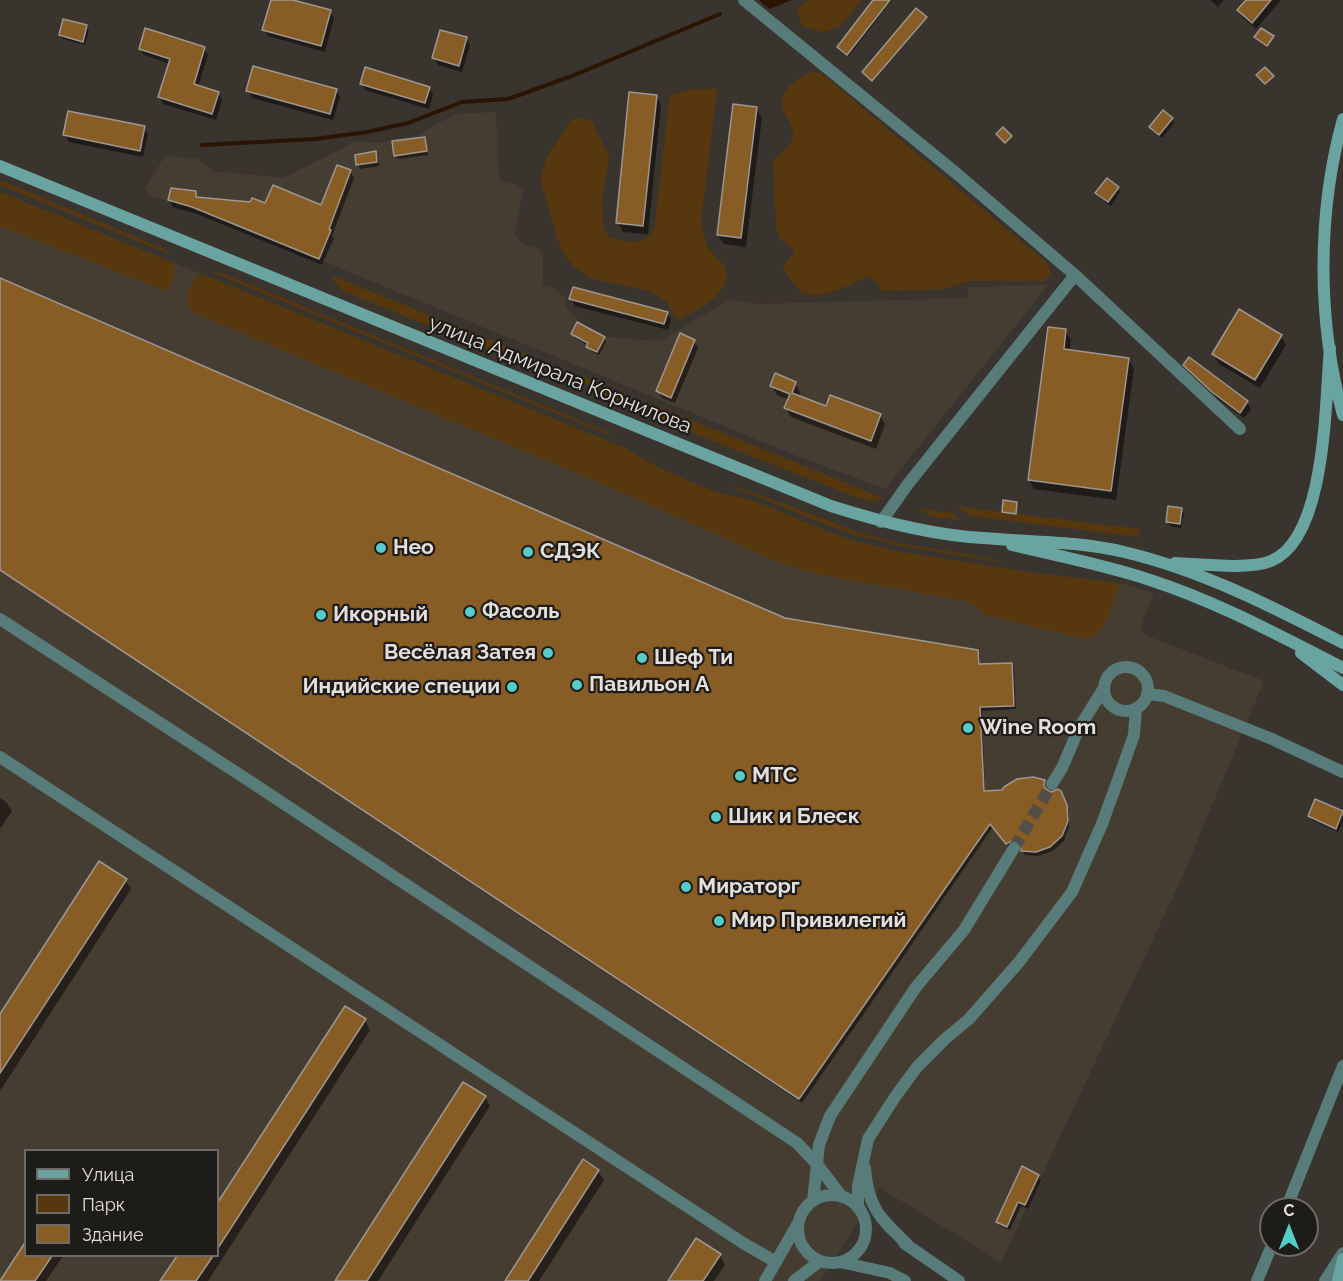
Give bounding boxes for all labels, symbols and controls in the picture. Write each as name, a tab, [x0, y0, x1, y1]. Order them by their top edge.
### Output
street label: улица Адмирала Корнилова	[425, 311, 695, 439]
place label: Нео	[393, 535, 434, 561]
place label: СДЭК	[540, 539, 600, 565]
marker: Нео	[374, 541, 388, 555]
marker: СДЭК	[521, 545, 535, 559]
place label: Фасоль	[482, 599, 559, 625]
place label: Икорный	[333, 602, 428, 628]
marker: Фасоль	[463, 605, 477, 619]
marker: Икорный	[314, 608, 328, 622]
place label: Весёлая Затея	[384, 640, 536, 666]
place label: Шеф Ти	[654, 645, 733, 671]
marker: Весёлая Затея	[541, 646, 555, 660]
marker: Шеф Ти	[635, 651, 649, 665]
place label: Павильон А	[589, 672, 709, 698]
place label: Индийские специи	[302, 674, 500, 700]
marker: Павильон А	[570, 678, 584, 692]
marker: Индийские специи	[505, 680, 519, 694]
place label: Wine Room	[980, 715, 1096, 741]
marker: Wine Room	[961, 721, 975, 735]
place label: МТС	[752, 763, 797, 789]
marker: МТС	[733, 769, 747, 783]
place label: Шик и Блеск	[728, 804, 860, 830]
marker: Шик и Блеск	[709, 810, 723, 824]
place label: Мираторг	[698, 874, 800, 900]
marker: Мираторг	[679, 880, 693, 894]
place label: Мир Привилегий	[731, 908, 906, 934]
marker: Мир Привилегий	[712, 914, 726, 928]
legend	[24, 1149, 219, 1257]
text: Улица	[82, 1164, 134, 1185]
text: Парк	[82, 1194, 125, 1215]
north arrow	[1259, 1197, 1319, 1257]
text: С	[1284, 1201, 1294, 1220]
text: Здание	[82, 1224, 144, 1245]

